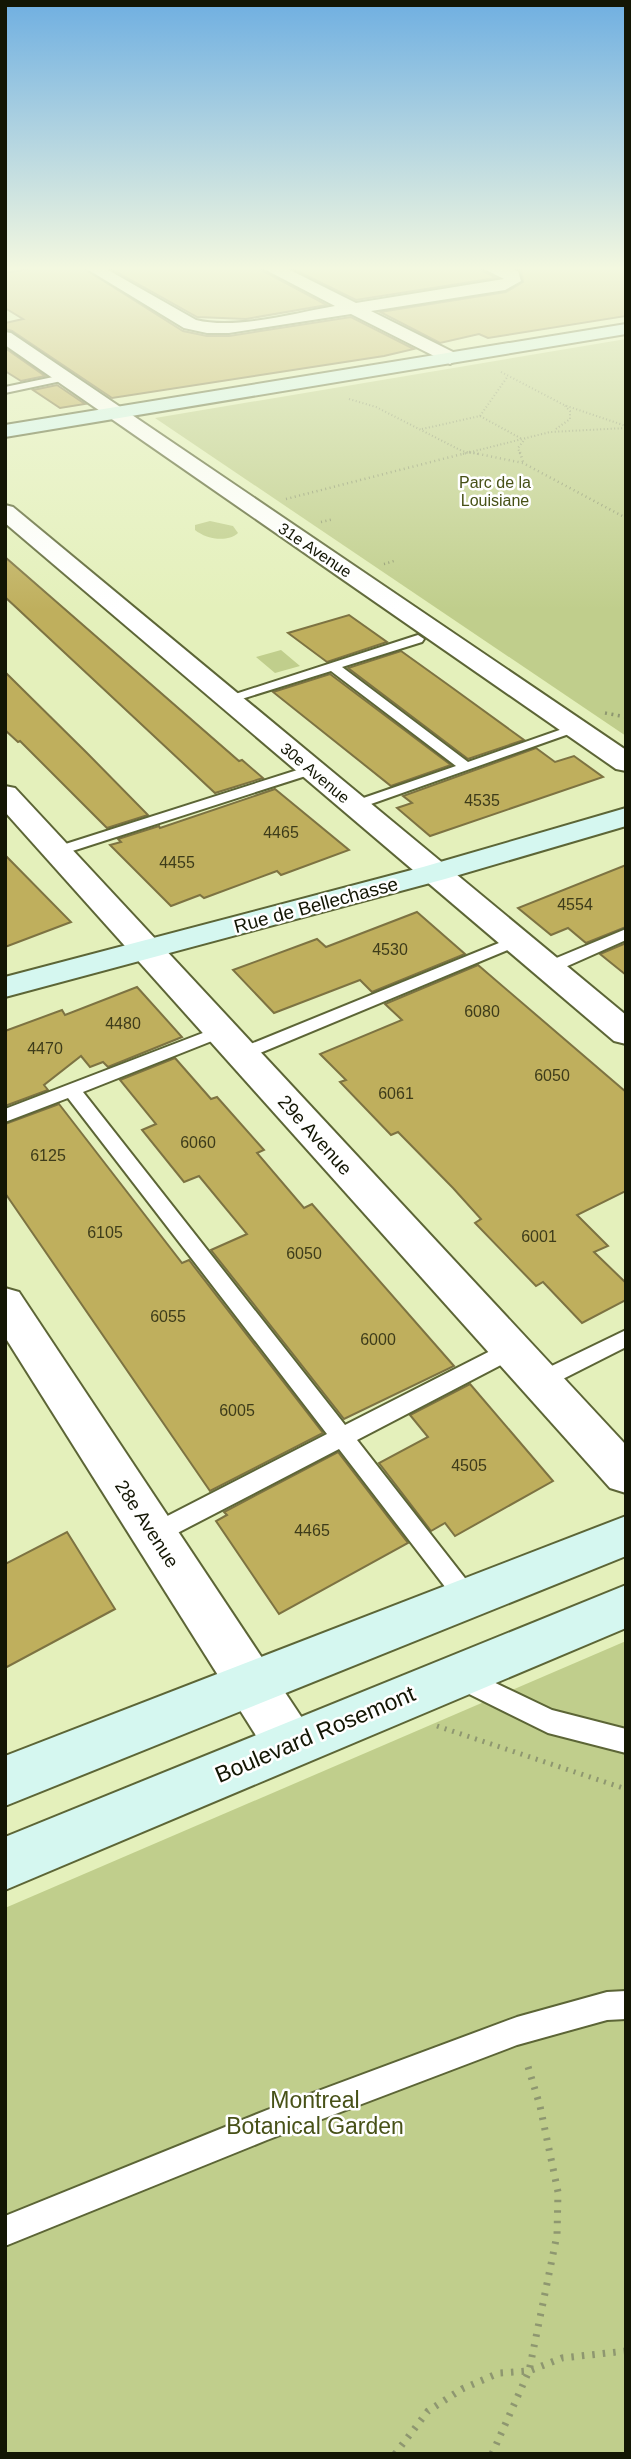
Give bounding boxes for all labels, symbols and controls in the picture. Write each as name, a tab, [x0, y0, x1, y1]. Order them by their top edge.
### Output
park label: Parc de la Louisiane	[459, 474, 531, 509]
street label: 31e Avenue	[275, 519, 355, 581]
street label: 30e Avenue	[277, 739, 353, 807]
house number: 4535	[464, 792, 500, 809]
house number: 4465	[263, 824, 299, 841]
house number: 4455	[159, 854, 195, 871]
street label: Rue de Bellechasse	[232, 873, 400, 937]
house number: 4554	[557, 896, 593, 913]
house number: 4530	[372, 941, 408, 958]
house number: 6080	[464, 1003, 500, 1020]
house number: 4480	[105, 1015, 141, 1032]
house number: 4470	[27, 1040, 63, 1057]
house number: 6050	[534, 1067, 570, 1084]
house number: 6061	[378, 1085, 414, 1102]
street label: 29e Avenue	[274, 1091, 356, 1179]
house number: 6060	[180, 1134, 216, 1151]
house number: 6125	[30, 1147, 66, 1164]
house number: 6105	[87, 1224, 123, 1241]
house number: 6001	[521, 1228, 557, 1245]
house number: 6050	[286, 1245, 322, 1262]
house number: 6055	[150, 1308, 186, 1325]
house number: 6000	[360, 1331, 396, 1348]
house number: 6005	[219, 1402, 255, 1419]
house number: 4505	[451, 1457, 487, 1474]
street label: 28e Avenue	[111, 1476, 183, 1572]
house number: 4465	[294, 1522, 330, 1539]
street label: Boulevard Rosemont	[211, 1680, 419, 1788]
park label: Montreal Botanical Garden	[226, 2087, 404, 2139]

